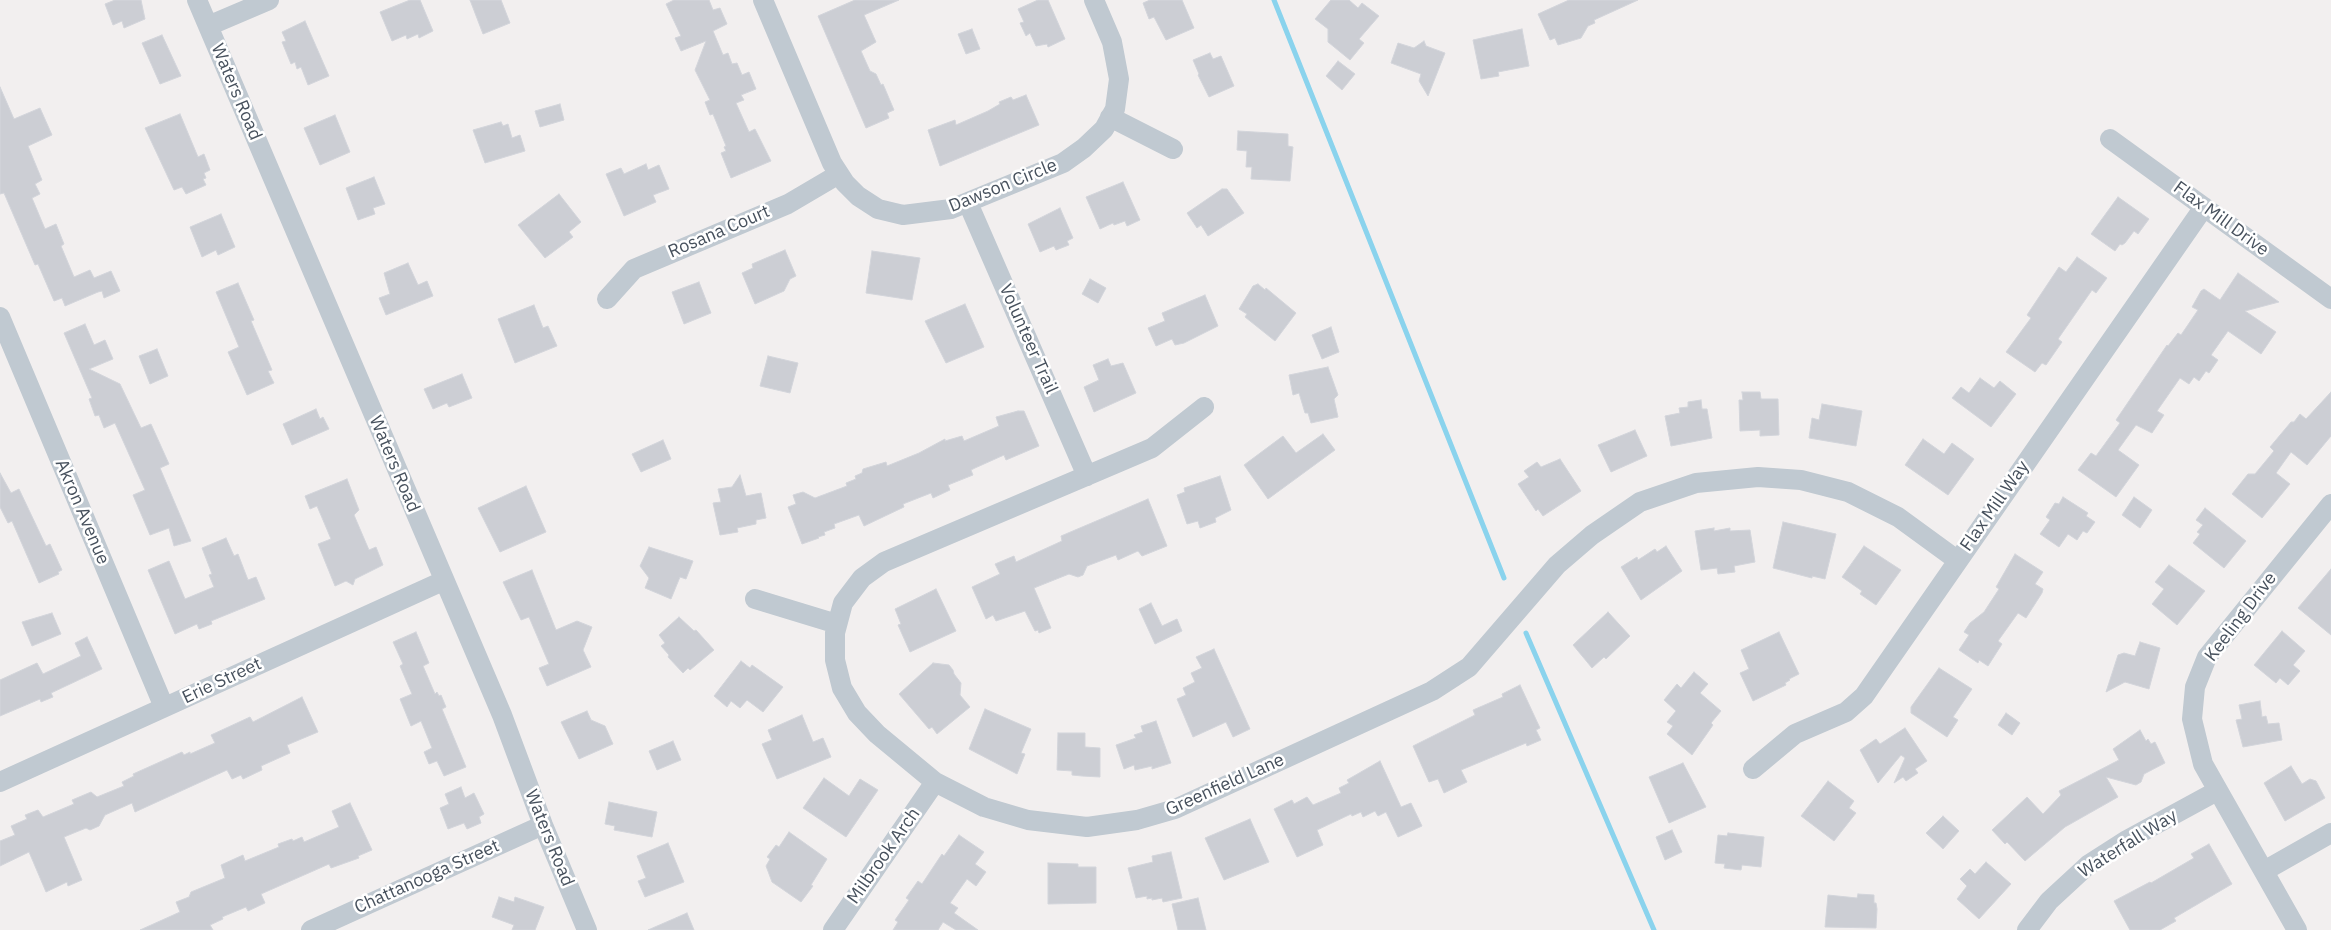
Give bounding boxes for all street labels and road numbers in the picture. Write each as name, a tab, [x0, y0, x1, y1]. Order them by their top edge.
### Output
street label: Waters Road	[206, 41, 266, 143]
street label: Dawson Circle	[946, 154, 1060, 218]
street label: Flax Mill Drive	[2169, 177, 2273, 261]
street label: Rosana Court	[665, 201, 773, 263]
street label: Volunteer Trail	[994, 281, 1062, 397]
street label: Waters Road	[364, 413, 424, 515]
street label: Akron Avenue	[50, 456, 114, 568]
street label: Flax Mill Way	[1956, 457, 2034, 555]
street label: Keeling Drive	[2201, 568, 2281, 666]
street label: Erie Street	[179, 653, 265, 709]
street label: Greenfield Lane	[1162, 749, 1288, 821]
street label: Waters Road	[520, 786, 578, 890]
street label: Milbrook Arch	[843, 804, 925, 908]
street label: Waterfall Way	[2075, 805, 2181, 883]
street label: Chattanooga Street	[351, 835, 503, 919]

